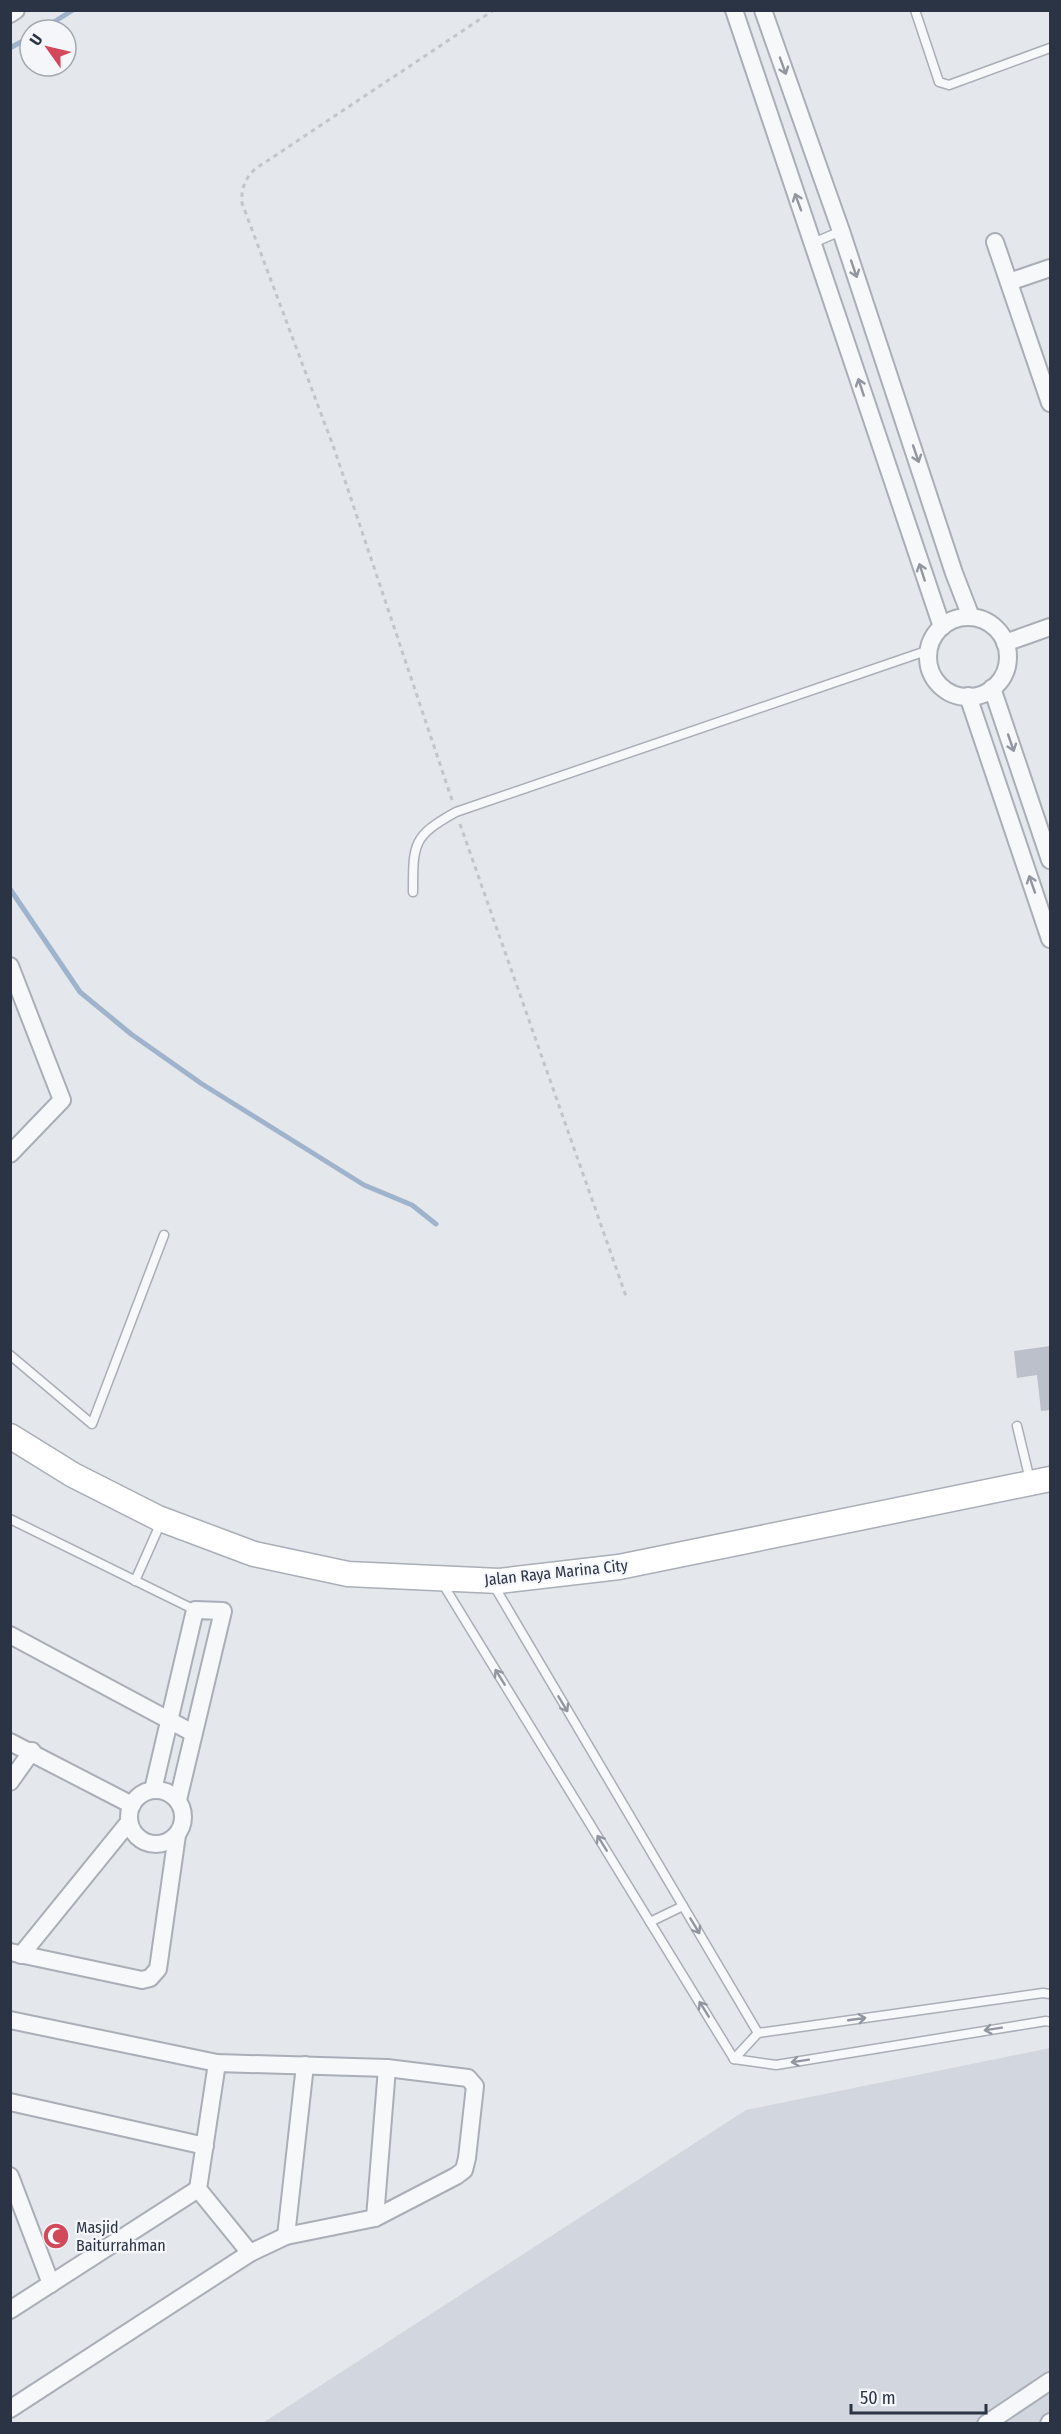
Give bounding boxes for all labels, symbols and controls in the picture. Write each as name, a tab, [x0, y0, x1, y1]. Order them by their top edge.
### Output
north arrow	[18, 18, 78, 78]
text: U	[25, 31, 46, 49]
one-way arrow	[778, 56, 789, 75]
one-way arrow	[792, 193, 803, 212]
one-way arrow	[849, 259, 860, 278]
one-way arrow	[854, 378, 865, 396]
one-way arrow	[911, 444, 922, 463]
one-way arrow	[916, 563, 927, 581]
one-way arrow	[1006, 733, 1017, 752]
one-way arrow	[1025, 875, 1036, 893]
street label: Jalan Raya Marina City	[483, 1555, 630, 1589]
one-way arrow	[493, 1669, 505, 1686]
one-way arrow	[558, 1695, 570, 1712]
one-way arrow	[595, 1835, 607, 1852]
one-way arrow	[689, 1917, 701, 1934]
one-way arrow	[697, 2001, 709, 2018]
one-way arrow	[847, 2013, 867, 2024]
one-way arrow	[984, 2024, 1003, 2035]
one-way arrow	[791, 2056, 811, 2067]
place label: Masjid Baiturrahman	[76, 2218, 166, 2255]
mosque icon: Masjid Baiturrahman	[41, 2221, 71, 2251]
scale bar	[851, 2377, 986, 2415]
text: 50 m	[860, 2387, 896, 2409]

